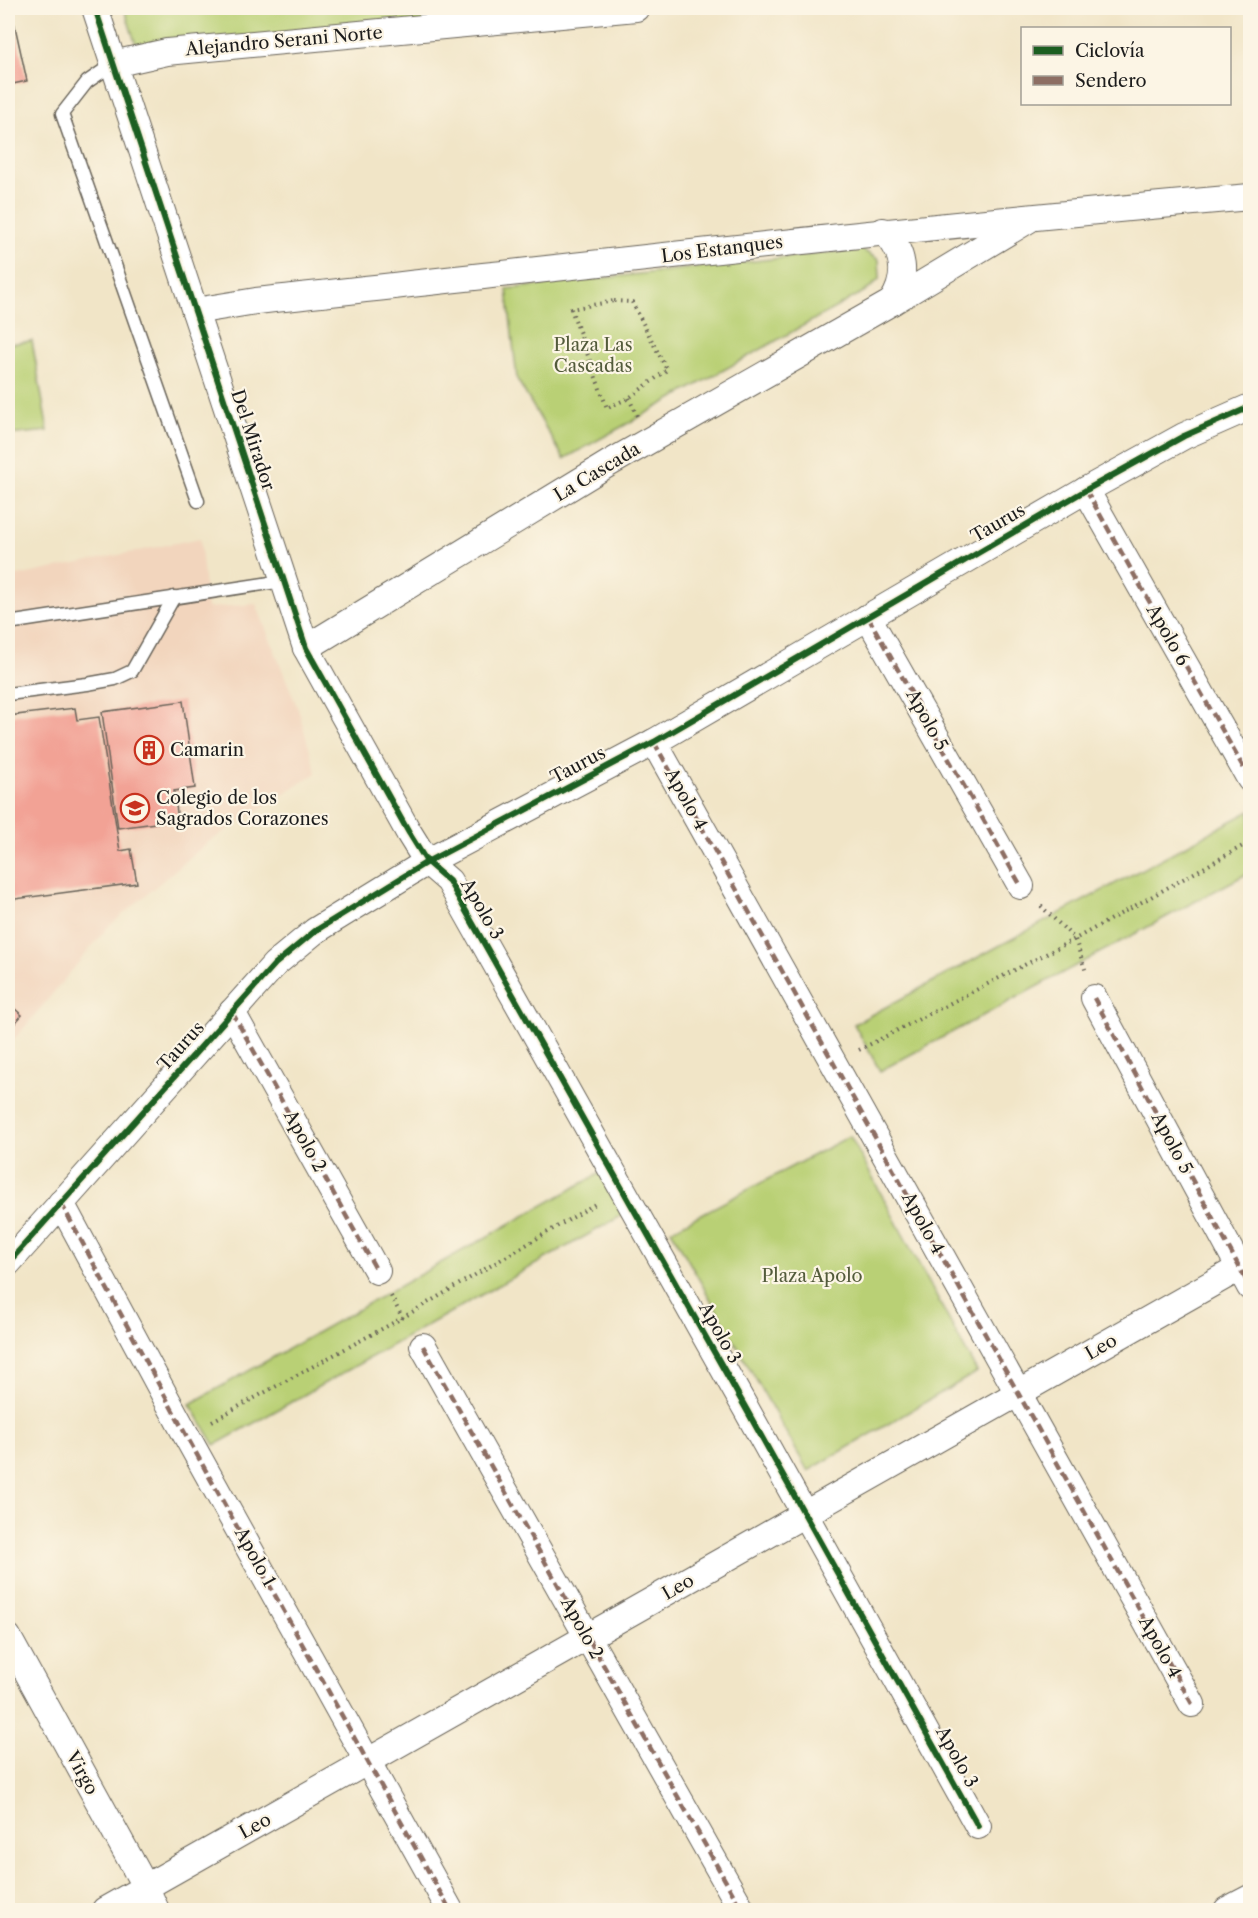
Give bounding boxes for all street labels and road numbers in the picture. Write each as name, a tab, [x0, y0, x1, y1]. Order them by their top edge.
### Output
street label: Alejandro Serani Norte	[184, 21, 383, 61]
street label: Los Estanques	[660, 231, 784, 267]
street label: Del Mirador	[226, 387, 280, 494]
street label: La Cascada	[550, 437, 644, 506]
street label: Taurus	[967, 499, 1029, 547]
street label: Apolo 6	[1141, 600, 1194, 670]
street label: Apolo 5	[901, 685, 953, 754]
street label: Taurus	[547, 741, 609, 789]
street label: Apolo 4	[660, 763, 712, 834]
street label: Apolo 3	[455, 874, 508, 943]
street label: Taurus	[153, 1017, 209, 1075]
street label: Apolo 2	[279, 1105, 331, 1176]
street label: Apolo 5	[1146, 1108, 1197, 1177]
street label: Apolo 4	[897, 1187, 949, 1258]
street label: Apolo 3	[694, 1298, 746, 1367]
street label: Leo	[1081, 1329, 1121, 1365]
street label: Apolo 1	[229, 1523, 280, 1591]
street label: Leo	[658, 1569, 698, 1605]
street label: Apolo 2	[556, 1592, 608, 1663]
street label: Apolo 4	[1134, 1611, 1186, 1682]
street label: Apolo 3	[931, 1722, 983, 1791]
street label: Virgo	[61, 1746, 103, 1799]
street label: Leo	[235, 1808, 275, 1844]

